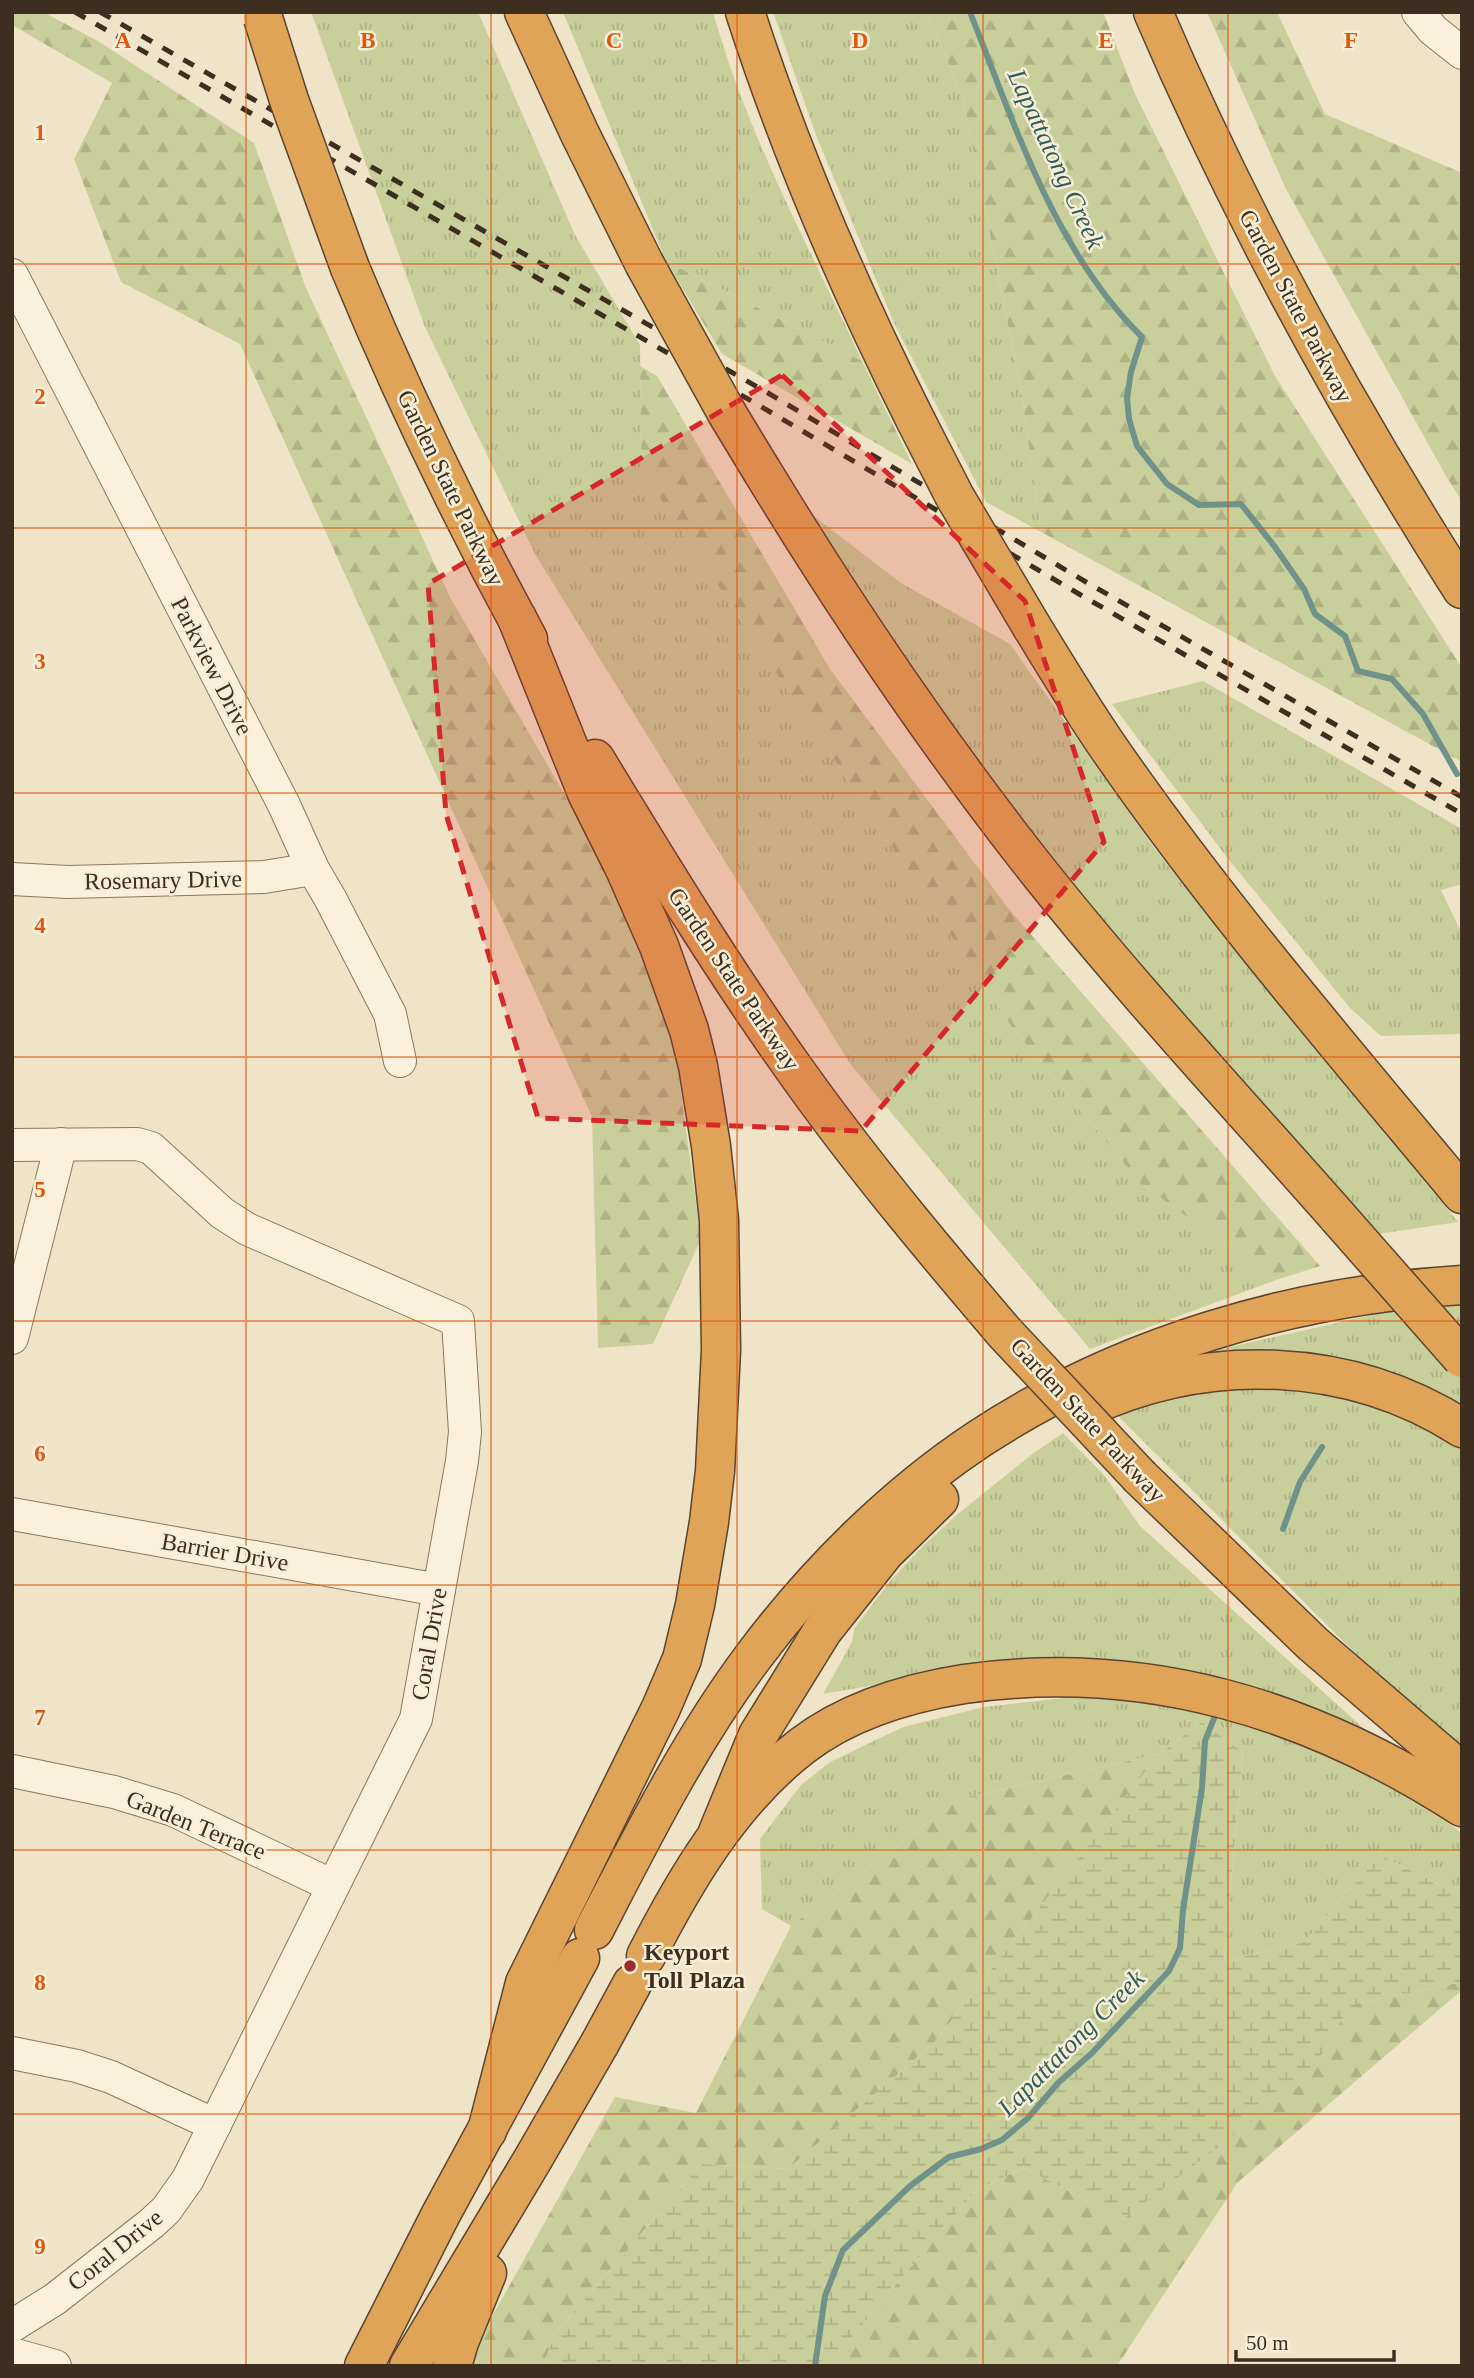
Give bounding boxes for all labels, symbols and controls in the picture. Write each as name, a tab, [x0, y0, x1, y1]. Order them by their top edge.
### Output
text: A	[115, 28, 132, 53]
text: B	[360, 28, 376, 53]
text: C	[606, 28, 622, 53]
text: D	[852, 28, 868, 53]
text: E	[1098, 28, 1114, 53]
text: F	[1344, 28, 1358, 53]
water label: Lapattatong Creek	[1001, 64, 1110, 254]
text: 1	[34, 120, 46, 145]
street label: Garden State Parkway	[1234, 205, 1358, 407]
text: 2	[34, 384, 46, 409]
street label: Garden State Parkway	[392, 386, 510, 590]
street label: Parkview Drive	[166, 593, 258, 739]
text: 3	[34, 649, 46, 674]
street label: Rosemary Drive	[84, 866, 242, 894]
street label: Garden State Parkway	[663, 883, 805, 1075]
text: 4	[34, 913, 46, 938]
text: 5	[34, 1177, 46, 1202]
street label: Garden State Parkway	[1005, 1333, 1171, 1507]
text: 6	[34, 1441, 46, 1466]
street label: Barrier Drive	[159, 1528, 291, 1576]
street label: Coral Drive	[406, 1586, 452, 1702]
text: 7	[34, 1705, 46, 1730]
street label: Garden Terrace	[123, 1785, 269, 1865]
place label: Keyport Toll Plaza	[644, 1939, 745, 1993]
marker: Keyport Toll Plaza	[622, 1958, 638, 1974]
water label: Lapattatong Creek	[991, 1964, 1150, 2123]
text: 8	[34, 1970, 46, 1995]
street label: Coral Drive	[63, 2204, 167, 2296]
text: 9	[34, 2234, 46, 2259]
scale bar	[1236, 2318, 1394, 2362]
text: 50 m	[1246, 2331, 1289, 2355]

